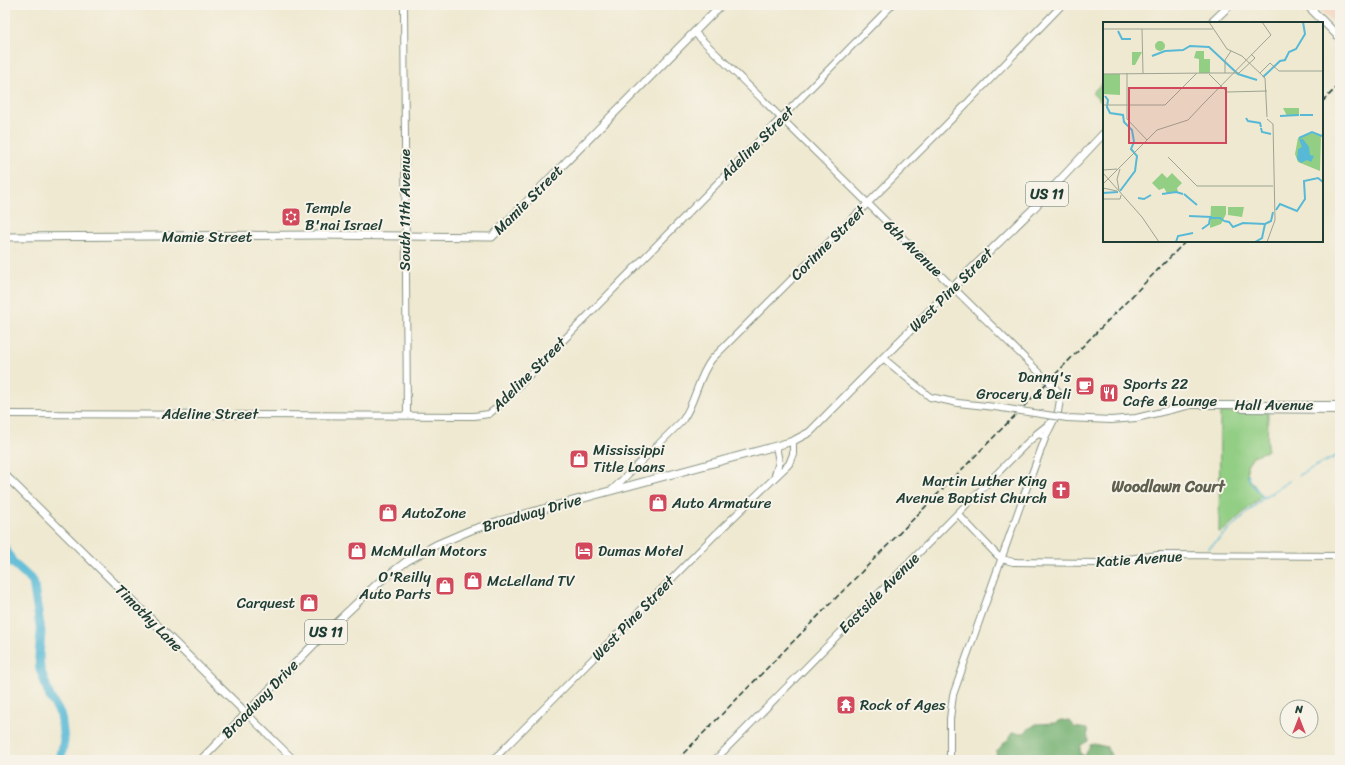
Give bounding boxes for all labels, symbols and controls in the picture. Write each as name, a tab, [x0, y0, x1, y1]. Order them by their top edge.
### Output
inset map	[1103, 22, 1323, 242]
street label: Adeline Street	[713, 99, 801, 187]
street label: South 11th Avenue	[392, 149, 418, 271]
street label: Mamie Street	[487, 158, 570, 241]
road number: US 11	[1026, 182, 1068, 206]
place label: Temple B'nai Israel	[305, 195, 383, 238]
street label: Corinne Street	[784, 198, 873, 287]
synagogue icon: Temple B'nai Israel	[280, 206, 302, 228]
street label: 6th Avenue	[877, 213, 949, 283]
street label: Mamie Street	[162, 224, 253, 250]
street label: West Pine Street	[903, 241, 1000, 338]
street label: Adeline Street	[485, 330, 573, 418]
place label: Danny's Grocery & Deli	[976, 364, 1072, 407]
place label: Sports 22 Cafe & Lounge	[1123, 371, 1218, 414]
cafe icon: Danny's Grocery & Deli	[1074, 375, 1096, 397]
restaurant icon: Sports 22 Cafe & Lounge	[1098, 382, 1120, 404]
street label: Hall Avenue	[1235, 392, 1314, 418]
street label: Adeline Street	[161, 401, 259, 427]
place label: Mississippi Title Loans	[593, 437, 665, 480]
shop icon: Mississippi Title Loans	[568, 448, 590, 470]
place label: Martin Luther King Avenue Baptist Church	[895, 468, 1047, 511]
district label: Woodlawn Court	[1111, 472, 1226, 501]
church icon: Martin Luther King Avenue Baptist Church	[1050, 479, 1072, 501]
street label: Broadway Drive	[479, 486, 585, 540]
place label: Auto Armature	[671, 490, 772, 516]
shop icon: Auto Armature	[647, 492, 669, 514]
place label: AutoZone	[401, 500, 466, 526]
shop icon: AutoZone	[377, 502, 399, 524]
place label: McMullan Motors	[371, 538, 487, 564]
place label: Dumas Motel	[598, 538, 684, 564]
shop icon: McMullan Motors	[346, 540, 368, 562]
hotel icon: Dumas Motel	[573, 540, 595, 562]
street label: Katie Avenue	[1095, 543, 1183, 575]
street label: Eastside Avenue	[832, 546, 926, 640]
place label: O'Reilly Auto Parts	[358, 564, 431, 607]
place label: McLelland TV	[487, 568, 576, 594]
street label: West Pine Street	[585, 568, 682, 667]
shop icon: McLelland TV	[462, 570, 484, 592]
shop icon: O'Reilly Auto Parts	[434, 575, 456, 597]
street label: Timothy Lane	[109, 578, 189, 658]
place label: Carquest	[237, 590, 295, 616]
shop icon: Carquest	[298, 592, 320, 614]
road number: US 11	[305, 620, 347, 644]
street label: Broadway Drive	[215, 653, 305, 745]
place label: Rock of Ages	[860, 692, 946, 718]
temple icon: Rock of Ages	[835, 694, 857, 716]
north arrow	[1279, 699, 1319, 739]
text: N	[1294, 700, 1303, 719]

